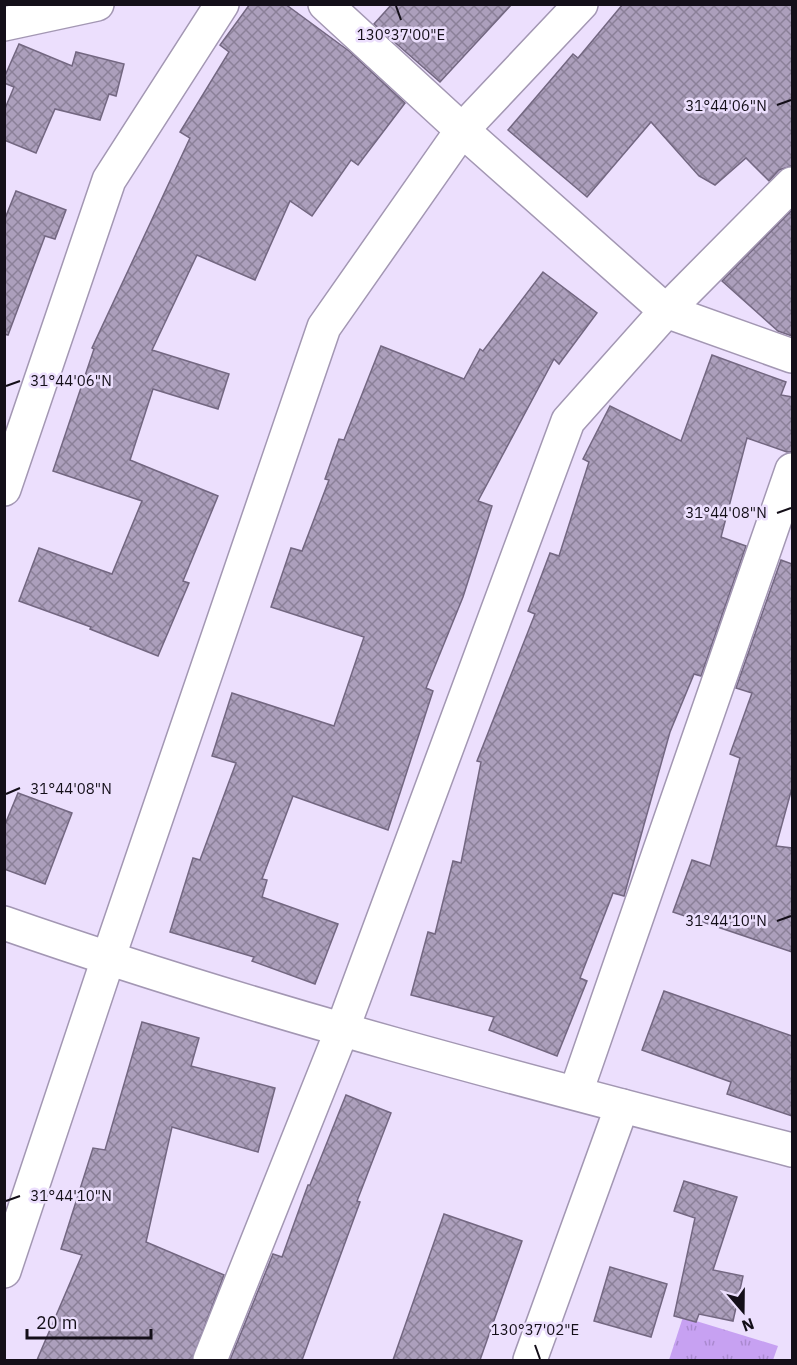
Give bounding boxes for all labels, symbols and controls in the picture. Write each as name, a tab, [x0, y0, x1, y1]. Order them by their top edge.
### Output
text: 130°37'00"E	[357, 25, 445, 44]
text: 31°44'06"N	[685, 96, 767, 115]
text: 31°44'06"N	[30, 371, 112, 390]
text: 31°44'08"N	[685, 503, 767, 522]
text: 31°44'08"N	[30, 779, 112, 798]
text: 31°44'10"N	[685, 911, 767, 930]
text: 31°44'10"N	[30, 1186, 112, 1205]
north arrow	[713, 1281, 773, 1341]
scale bar	[27, 1302, 152, 1340]
text: 20 m	[36, 1311, 78, 1334]
text: N	[739, 1314, 757, 1336]
text: 130°37'02"E	[491, 1320, 579, 1339]

